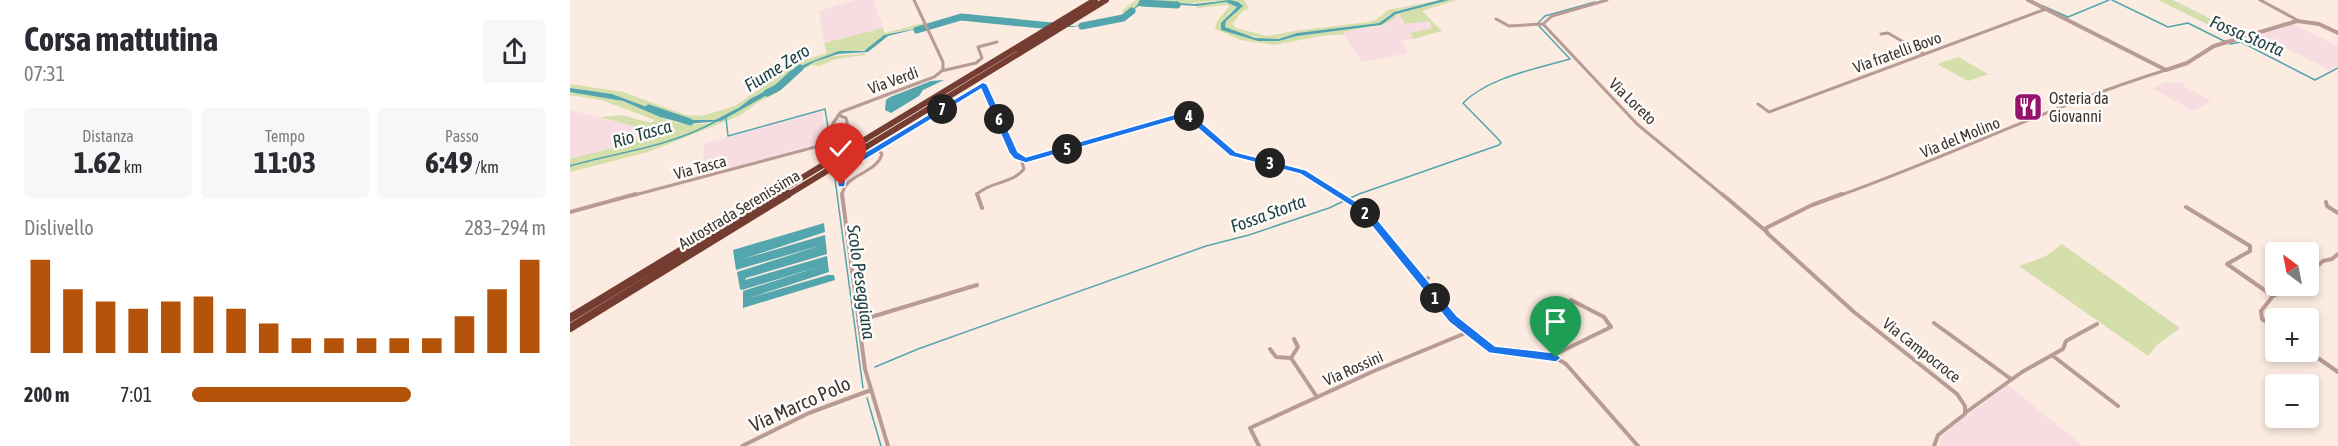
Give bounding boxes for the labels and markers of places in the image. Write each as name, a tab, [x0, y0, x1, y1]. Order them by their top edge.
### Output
place label: Osteria da Giovanni	[2049, 89, 2109, 125]
restaurant icon: Osteria da Giovanni	[2012, 91, 2044, 123]
pin: 7	[927, 94, 957, 124]
pin: 4	[1174, 101, 1204, 131]
pin: 6	[984, 104, 1014, 134]
pin	[815, 123, 866, 185]
pin: 5	[1052, 134, 1082, 164]
pin: 3	[1255, 148, 1285, 178]
pin: 2	[1350, 198, 1380, 228]
pin: 1	[1420, 283, 1450, 313]
pin	[1530, 296, 1581, 358]

